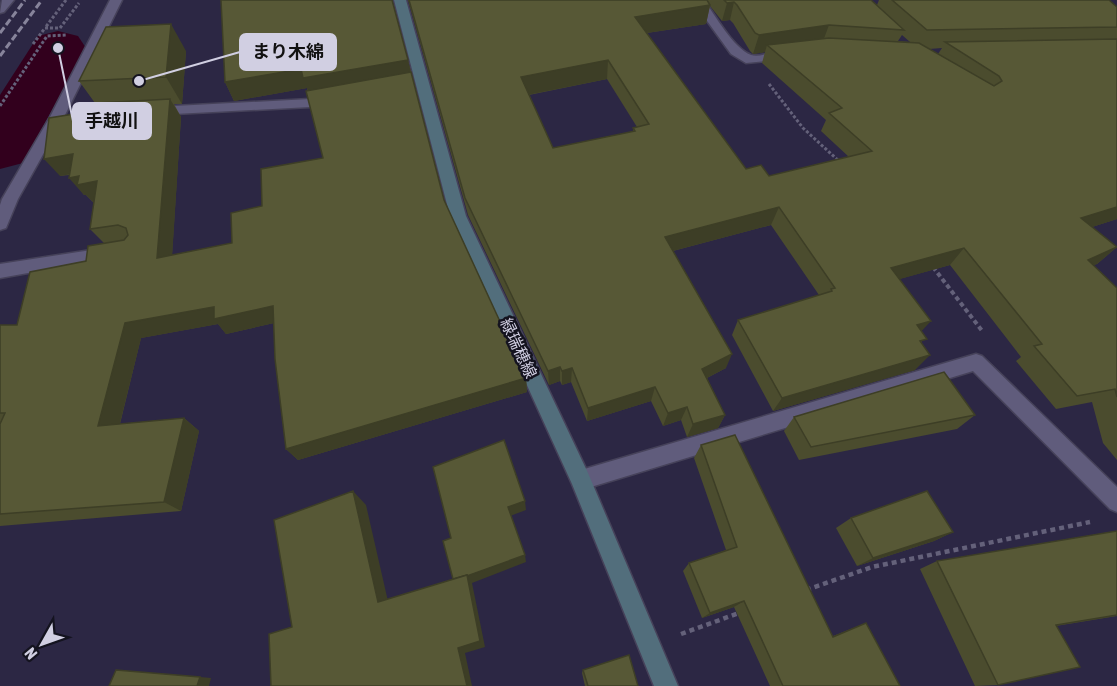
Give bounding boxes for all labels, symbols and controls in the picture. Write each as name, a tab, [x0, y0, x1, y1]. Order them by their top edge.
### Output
callout: まり木綿	[240, 34, 336, 70]
text: まり木綿	[252, 41, 324, 62]
callout: 手越川	[73, 103, 151, 139]
text: 手越川	[85, 110, 139, 131]
street label: 緑瑞穂線	[497, 315, 541, 381]
north arrow	[12, 614, 72, 674]
text: N	[21, 644, 40, 663]

